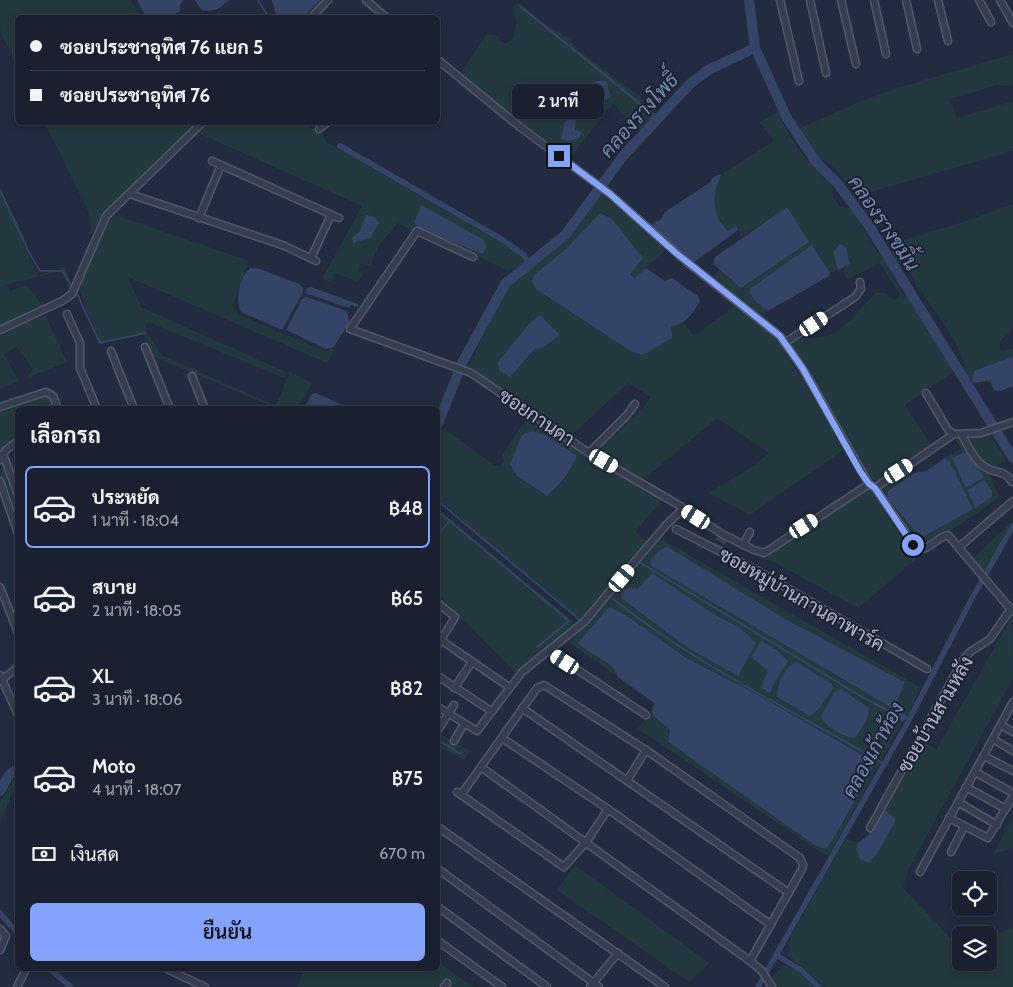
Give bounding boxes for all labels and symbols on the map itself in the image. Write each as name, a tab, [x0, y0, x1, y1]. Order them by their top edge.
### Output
water label: คลองรางโพธิ์	[590, 61, 686, 162]
callout: 2 นาที	[513, 84, 605, 118]
route end	[548, 145, 570, 167]
water label: คลองรางขมิ้น	[843, 168, 929, 275]
car	[797, 309, 830, 339]
street label: ซอยกานดา	[494, 384, 579, 451]
car	[587, 447, 620, 475]
car	[882, 457, 915, 485]
car	[679, 503, 712, 531]
car	[787, 512, 820, 540]
route start	[902, 534, 924, 556]
street label: ซอยหมู่บ้านกานดาพาร์ค	[714, 542, 889, 658]
car	[606, 562, 637, 594]
car	[548, 648, 581, 676]
street label: ซอยบ้านสามหลัง	[893, 652, 978, 777]
water label: คลองเก้าห้อง	[836, 698, 909, 802]

